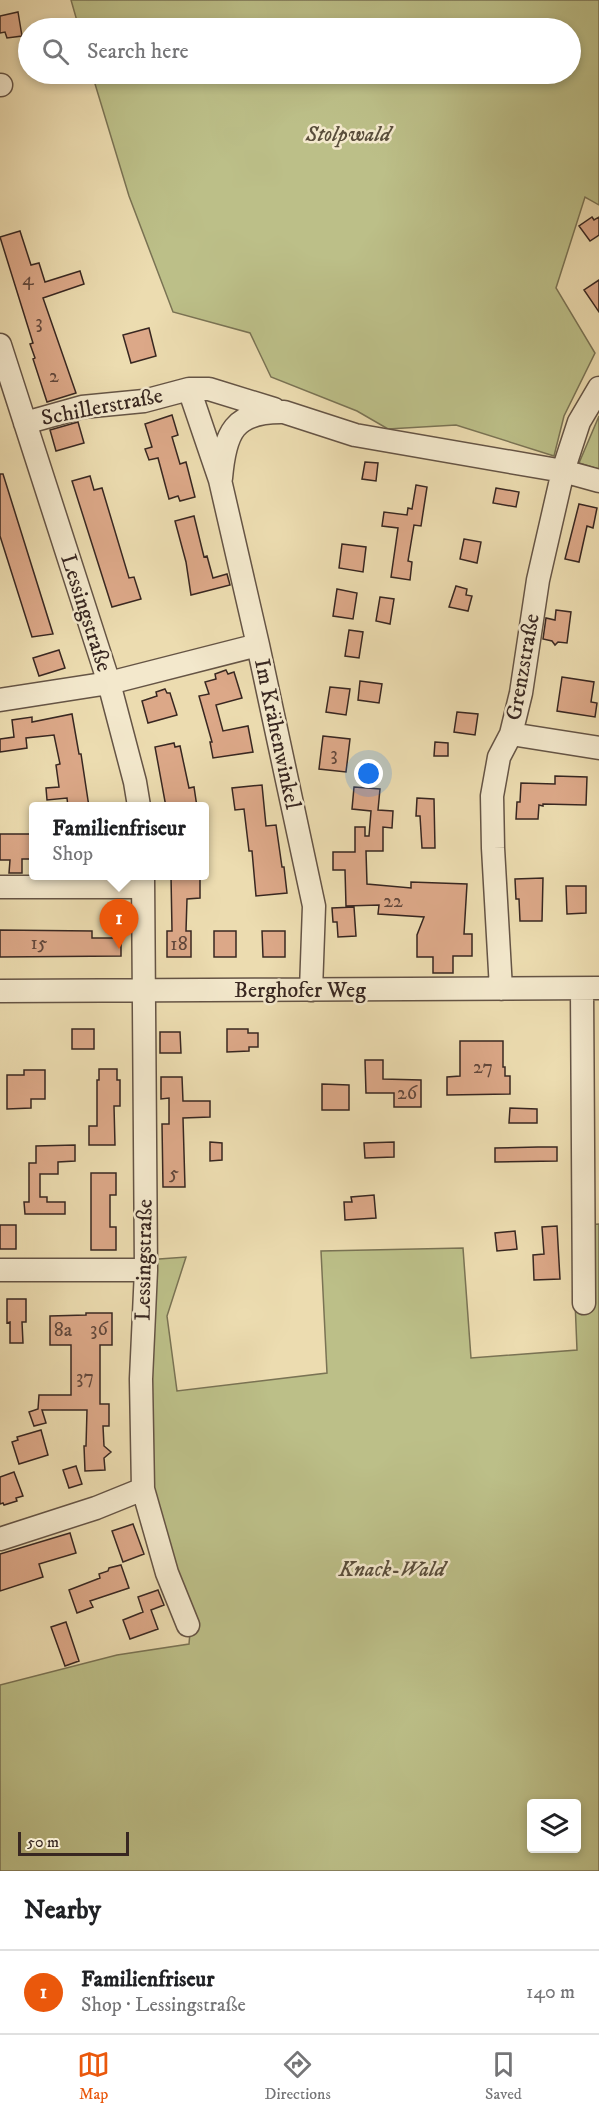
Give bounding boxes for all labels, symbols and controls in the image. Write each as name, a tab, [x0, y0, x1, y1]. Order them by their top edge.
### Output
search box	[18, 18, 581, 84]
icon: search	[39, 35, 72, 68]
text: Search here	[87, 38, 189, 65]
park label: Stolpwald	[304, 121, 394, 148]
house number: 4	[22, 267, 34, 292]
house number: 3	[35, 310, 43, 335]
house number: 2	[49, 364, 59, 389]
street label: Schillerstraße	[39, 382, 165, 432]
street label: Lessingstraße	[54, 551, 118, 675]
street label: Grenzstraße	[500, 611, 546, 723]
street label: Im Krähenwinkel	[248, 656, 306, 812]
house number: 3	[330, 742, 338, 767]
your location	[354, 759, 383, 788]
popup	[29, 802, 209, 880]
text: Familienfriseur	[52, 815, 186, 842]
text: Shop	[52, 842, 93, 867]
house number: 22	[383, 889, 403, 914]
pin: 1	[100, 900, 138, 949]
house number: 15	[30, 931, 48, 956]
house number: 18	[170, 932, 188, 957]
street label: Berghofer Weg	[234, 977, 366, 1004]
house number: 27	[473, 1055, 493, 1080]
house number: 26	[397, 1081, 418, 1106]
house number: 5	[169, 1161, 179, 1186]
street label: Lessingstraße	[129, 1199, 159, 1321]
house number: 36	[90, 1317, 109, 1342]
house number: 8a	[54, 1318, 73, 1343]
house number: 37	[76, 1365, 94, 1390]
park label: Knack-Wald	[338, 1556, 449, 1583]
map controls	[527, 1799, 581, 1853]
button: layers	[527, 1799, 581, 1853]
scale bar	[18, 1829, 129, 1856]
text: 50 m	[27, 1832, 59, 1852]
text: Nearby	[24, 1894, 101, 1927]
text: Familienfriseur	[81, 1966, 214, 1993]
text: 1	[40, 1980, 47, 2005]
text: 140 m	[526, 1980, 575, 2005]
text: Shop · Lessingstraße	[81, 1993, 246, 2018]
tab: Map	[77, 2048, 110, 2104]
tab: Directions	[264, 2048, 331, 2104]
tab: Saved	[485, 2048, 522, 2104]

